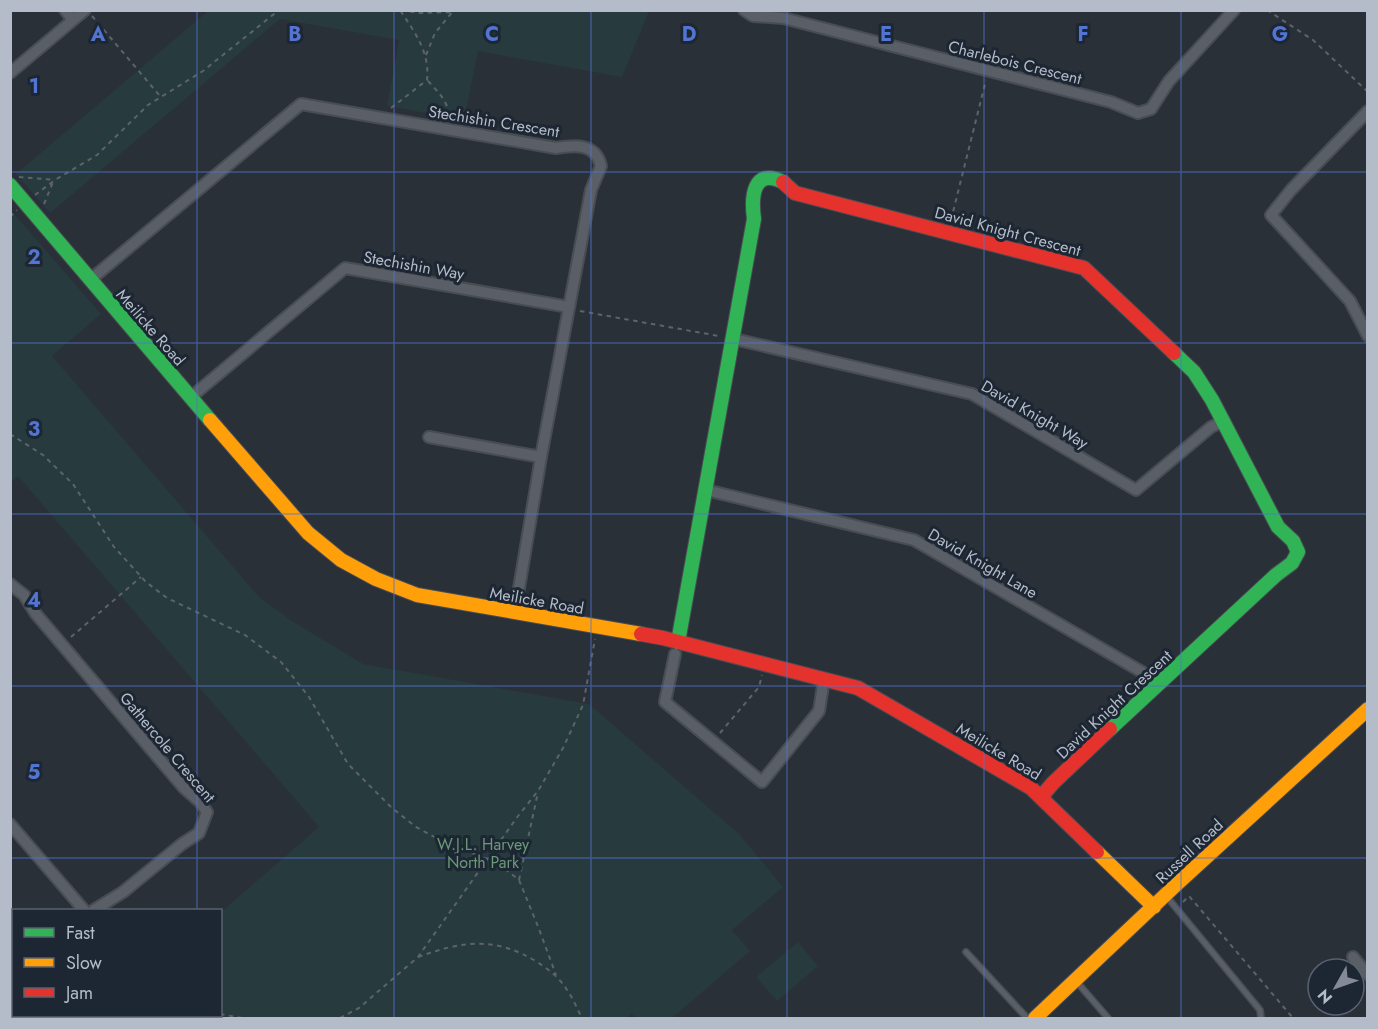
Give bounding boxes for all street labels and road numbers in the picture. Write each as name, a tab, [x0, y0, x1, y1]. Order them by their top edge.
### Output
street label: Charlebois Crescent	[946, 35, 1084, 90]
street label: Stechishin Crescent	[427, 100, 561, 143]
street label: David Knight Crescent	[932, 201, 1084, 262]
street label: Stechishin Way	[362, 245, 467, 286]
street label: Meilicke Road	[111, 284, 191, 371]
street label: David Knight Way	[977, 374, 1093, 455]
street label: David Knight Lane	[924, 523, 1042, 604]
street label: Meilicke Road	[488, 581, 586, 620]
street label: David Knight Crescent	[1051, 645, 1177, 764]
street label: Gathercole Crescent	[114, 687, 221, 808]
street label: Meilicke Road	[952, 717, 1045, 786]
street label: Russell Road	[1150, 814, 1228, 889]

